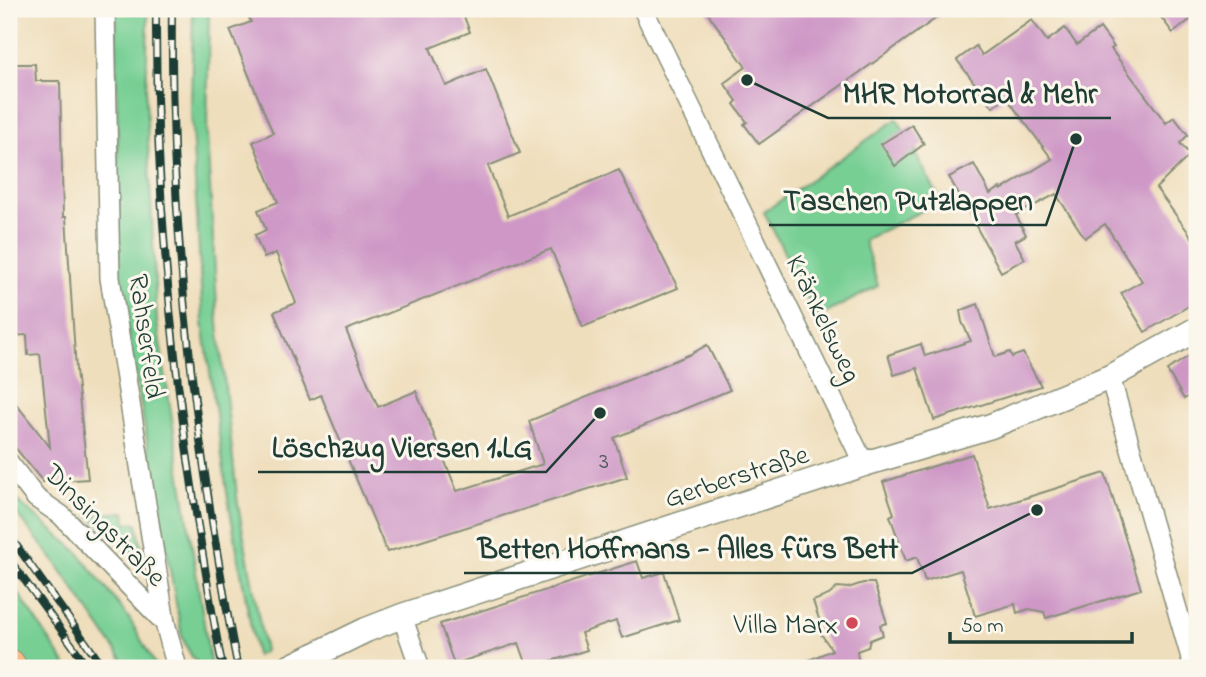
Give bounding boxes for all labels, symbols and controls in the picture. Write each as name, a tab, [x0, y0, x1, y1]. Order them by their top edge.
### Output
callout: MHR Motorrad & Mehr	[828, 67, 1111, 118]
text: MHR Motorrad & Mehr	[843, 74, 1098, 118]
callout: Taschen Putzlappen	[769, 174, 1046, 225]
text: Taschen Putzlappen	[783, 181, 1033, 225]
street label: Kränkelsweg	[773, 249, 870, 390]
street label: Rahserfeld	[116, 272, 174, 402]
callout: Löschzug Viersen 1.LG	[258, 421, 546, 472]
text: Löschzug Viersen 1.LG	[272, 428, 532, 473]
street label: Gerberstraße	[660, 436, 815, 521]
house number: 3	[599, 445, 609, 480]
street label: Dinsingstraße	[32, 455, 175, 598]
callout: Betten Hoffmans - Alles fürs Bett	[464, 522, 912, 573]
text: Betten Hoffmans - Alles fürs Bett	[476, 529, 899, 573]
scale bar	[950, 600, 1132, 644]
place label: Villa Marx	[733, 606, 838, 647]
text: 50 m	[961, 612, 1004, 642]
marker: Villa Marx	[844, 615, 860, 631]

